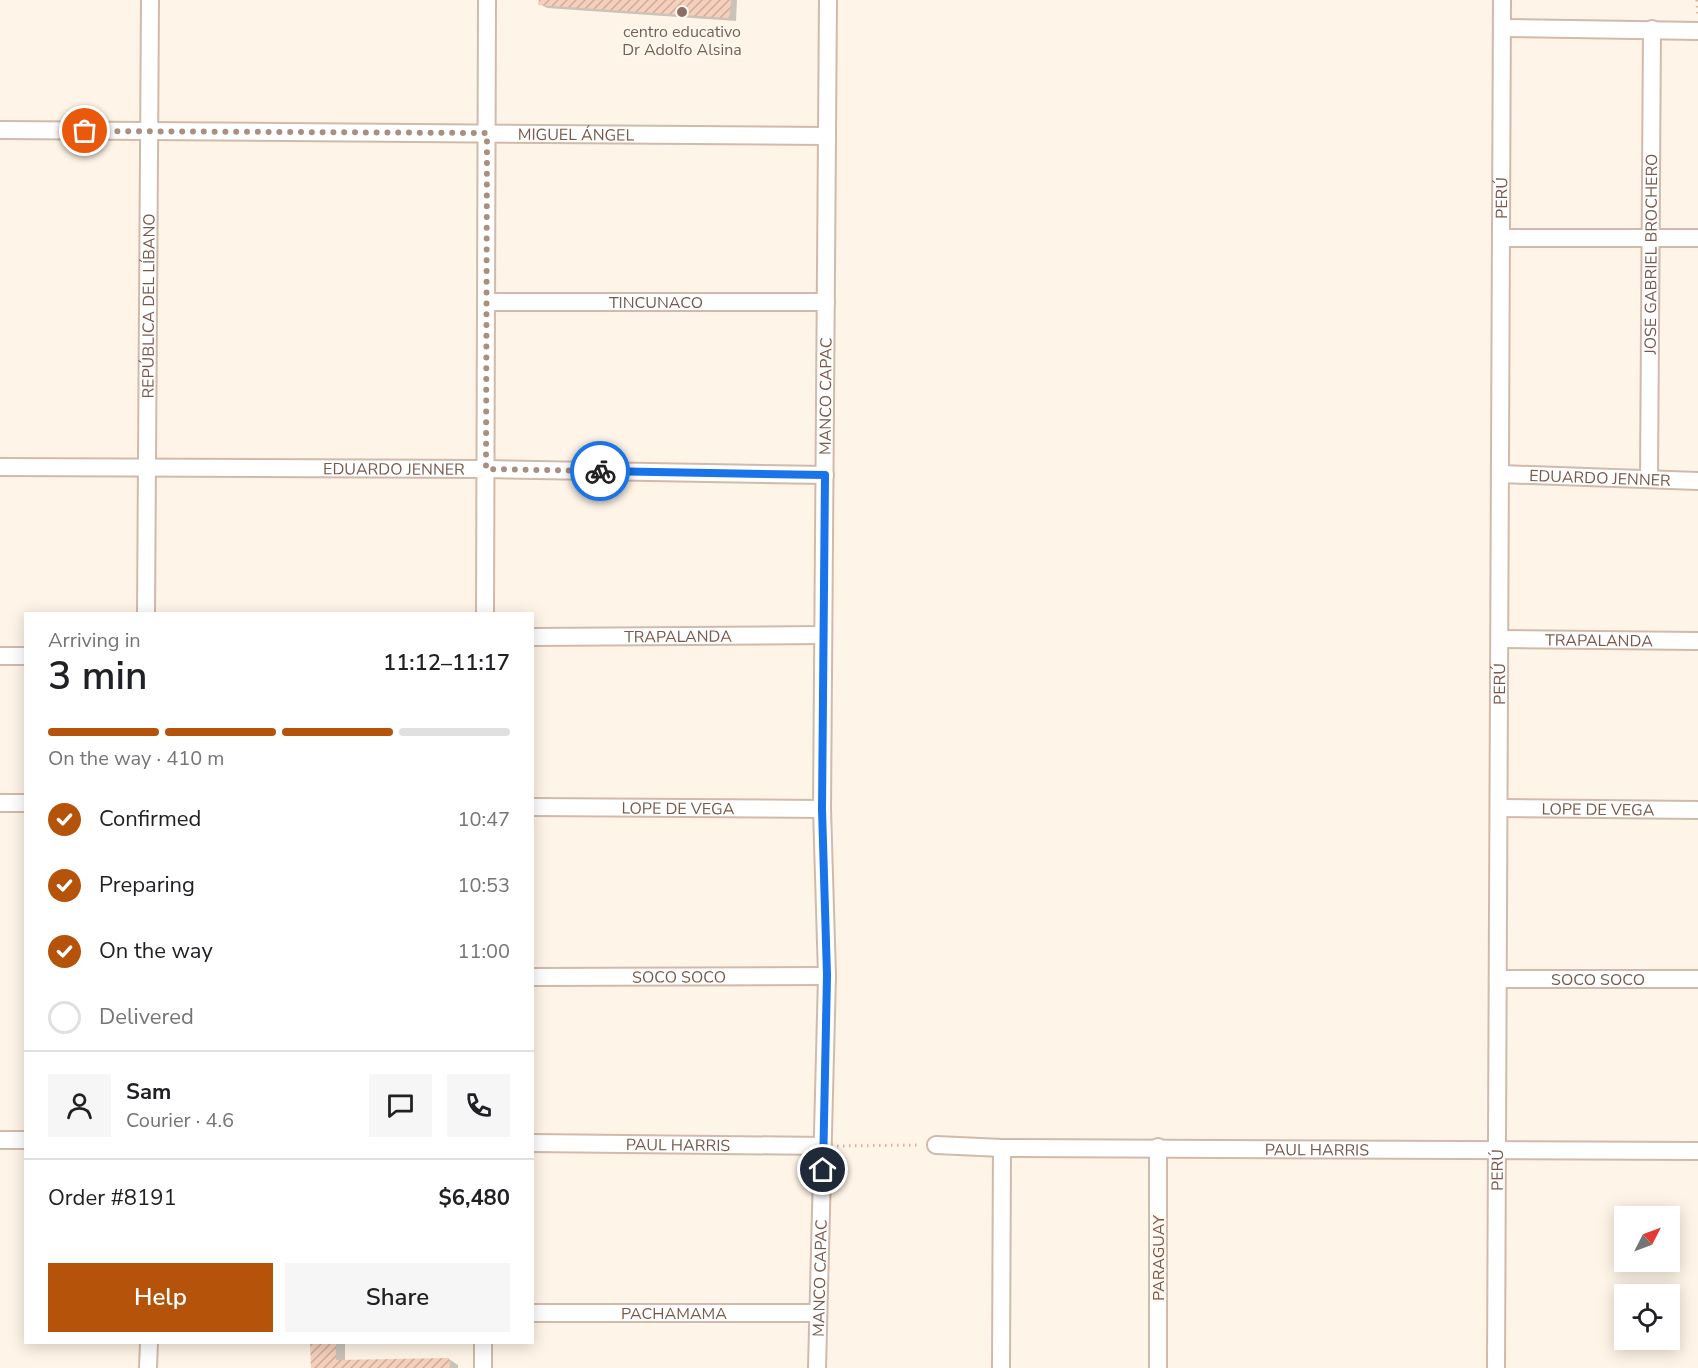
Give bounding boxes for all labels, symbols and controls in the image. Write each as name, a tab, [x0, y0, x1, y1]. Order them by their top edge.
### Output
marker: centro educativo Dr Adolfo Alsina	[675, 5, 689, 19]
place label: centro educativo Dr Adolfo Alsina	[622, 21, 742, 61]
pin	[59, 105, 110, 156]
icon: bag	[68, 114, 101, 147]
street label: MIGUEL ÁNGEL	[518, 124, 635, 147]
street label: JOSE GABRIEL BROCHERO	[1640, 154, 1663, 355]
street label: PERÚ	[1491, 177, 1513, 219]
street label: REPÚBLICA DEL LÍBANO	[137, 213, 161, 399]
street label: TINCUNACO	[609, 292, 703, 314]
street label: MANCO CAPAC	[815, 337, 837, 455]
courier	[570, 441, 630, 501]
icon: bike	[584, 455, 617, 488]
street label: EDUARDO JENNER	[323, 458, 465, 481]
street label: EDUARDO JENNER	[1529, 465, 1671, 492]
street label: TRAPALANDA	[624, 626, 732, 648]
text: Arriving in	[48, 627, 141, 654]
street label: TRAPALANDA	[1545, 629, 1653, 653]
text: 11:12–11:17	[383, 648, 510, 678]
text: 3 min	[48, 650, 147, 703]
street label: PERÚ	[1489, 663, 1511, 705]
text: On the way · 410 m	[48, 745, 224, 772]
street label: LOPE DE VEGA	[621, 798, 735, 820]
street label: LOPE DE VEGA	[1541, 798, 1655, 822]
icon: check	[48, 803, 81, 836]
text: Confirmed	[99, 804, 201, 834]
text: 10:47	[457, 806, 510, 833]
icon: check	[48, 869, 81, 902]
text: Preparing	[99, 870, 195, 900]
text: 10:53	[457, 872, 510, 899]
icon: check	[48, 935, 81, 968]
text: On the way	[99, 936, 213, 966]
text: 11:00	[457, 938, 510, 965]
street label: SOCO SOCO	[632, 966, 726, 989]
street label: SOCO SOCO	[1551, 969, 1645, 991]
text: Delivered	[99, 1002, 194, 1032]
button: person	[48, 1074, 111, 1137]
button: chat	[369, 1074, 432, 1137]
button: phone	[447, 1074, 510, 1137]
text: Sam	[126, 1077, 171, 1107]
text: Courier · 4.6	[126, 1107, 234, 1134]
street label: PAUL HARRIS	[626, 1134, 730, 1157]
street label: PAUL HARRIS	[1265, 1139, 1369, 1162]
pin	[797, 1144, 848, 1195]
street label: PERÚ	[1487, 1149, 1509, 1191]
icon: home	[806, 1153, 839, 1186]
text: Order #8191	[48, 1183, 177, 1213]
text: $6,480	[439, 1183, 510, 1213]
north arrow	[1614, 1206, 1680, 1272]
map controls	[1614, 1206, 1680, 1350]
street label: PARAGUAY	[1148, 1215, 1170, 1301]
street label: MANCO CAPAC	[808, 1219, 833, 1337]
button: Help	[48, 1263, 273, 1332]
button: Share	[285, 1263, 510, 1332]
button: locate	[1614, 1284, 1680, 1350]
street label: PACHAMAMA	[621, 1303, 727, 1325]

